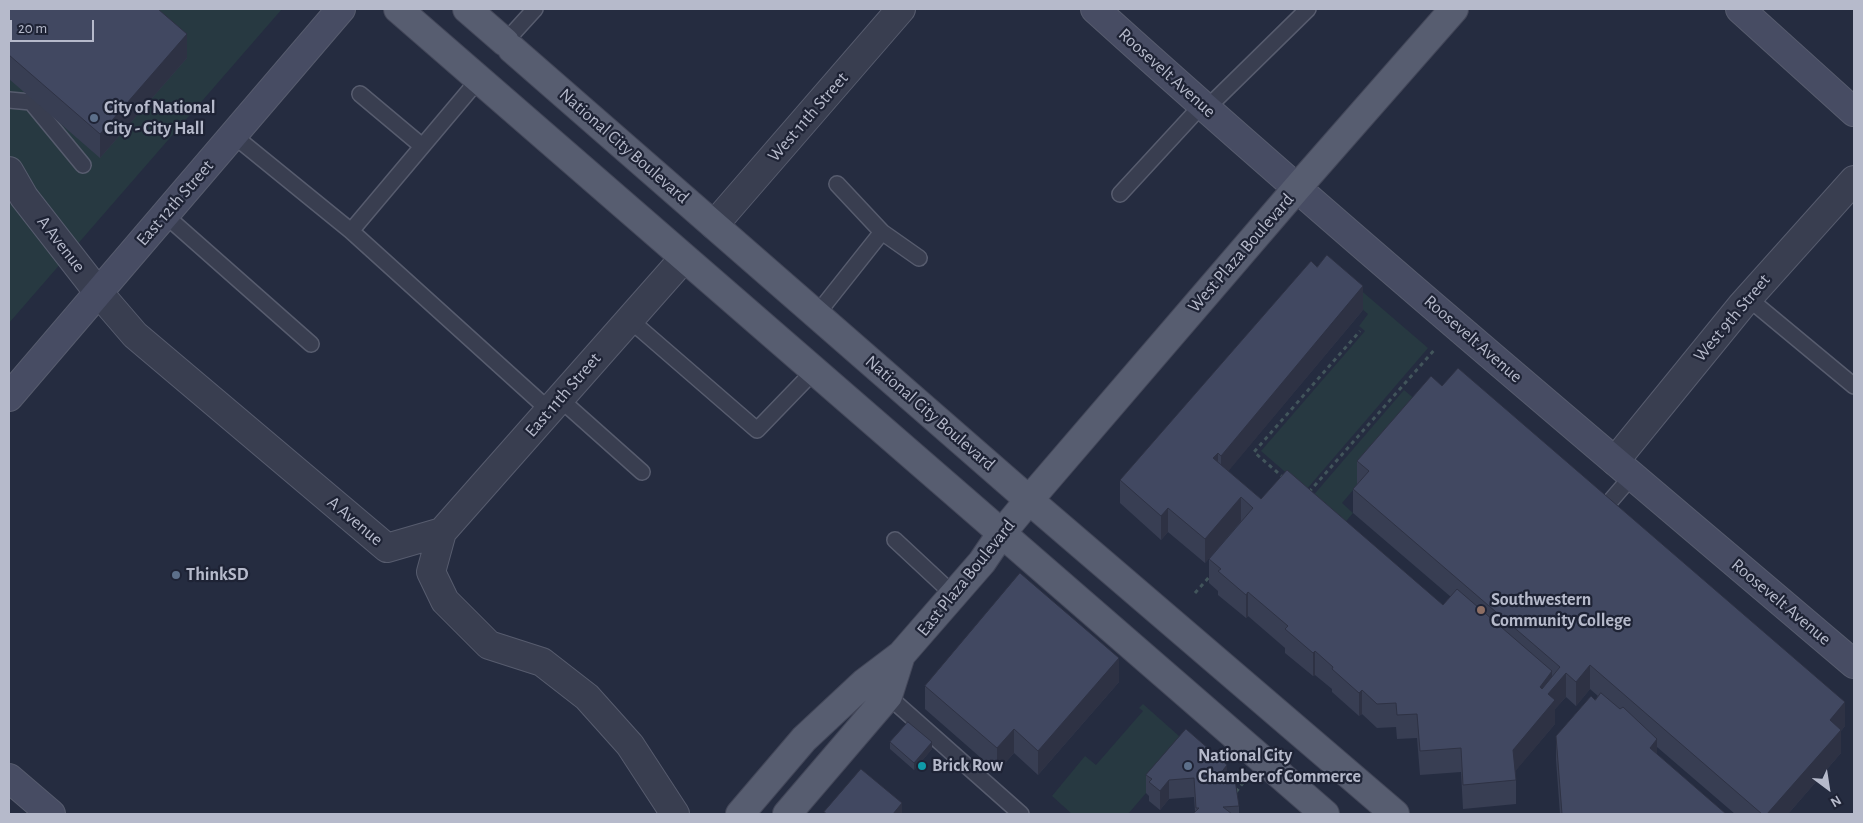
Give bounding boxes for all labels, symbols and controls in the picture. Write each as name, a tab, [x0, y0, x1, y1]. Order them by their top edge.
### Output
scale bar	[12, 10, 96, 42]
text: 20 m	[18, 21, 47, 36]
street label: Roosevelt Avenue	[1114, 24, 1220, 122]
street label: West 11th Street	[763, 68, 853, 166]
street label: National City Boulevard	[555, 84, 693, 208]
place label: City of National City - City Hall	[104, 97, 215, 140]
marker: City of National City - City Hall	[88, 112, 100, 124]
street label: East 12th Street	[132, 156, 218, 250]
street label: West Plaza Boulevard	[1183, 189, 1299, 317]
street label: A Avenue	[32, 211, 90, 277]
street label: West 9th Street	[1689, 270, 1775, 366]
street label: Roosevelt Avenue	[1419, 290, 1527, 388]
street label: East 11th Street	[520, 348, 606, 442]
street label: National City Boulevard	[861, 351, 999, 475]
street label: A Avenue	[323, 492, 387, 550]
street label: East Plaza Boulevard	[912, 515, 1020, 641]
street label: Roosevelt Avenue	[1727, 554, 1835, 650]
place label: ThinkSD	[186, 564, 249, 586]
marker: ThinkSD	[170, 569, 182, 581]
place label: Southwestern Community College	[1491, 589, 1631, 632]
marker: Southwestern Community College	[1475, 604, 1487, 616]
place label: National City Chamber of Commerce	[1198, 745, 1361, 788]
place label: Brick Row	[932, 755, 1003, 777]
marker: Brick Row	[916, 760, 928, 772]
marker: National City Chamber of Commerce	[1182, 760, 1194, 772]
north arrow	[1803, 763, 1853, 813]
text: N	[1828, 792, 1844, 809]

